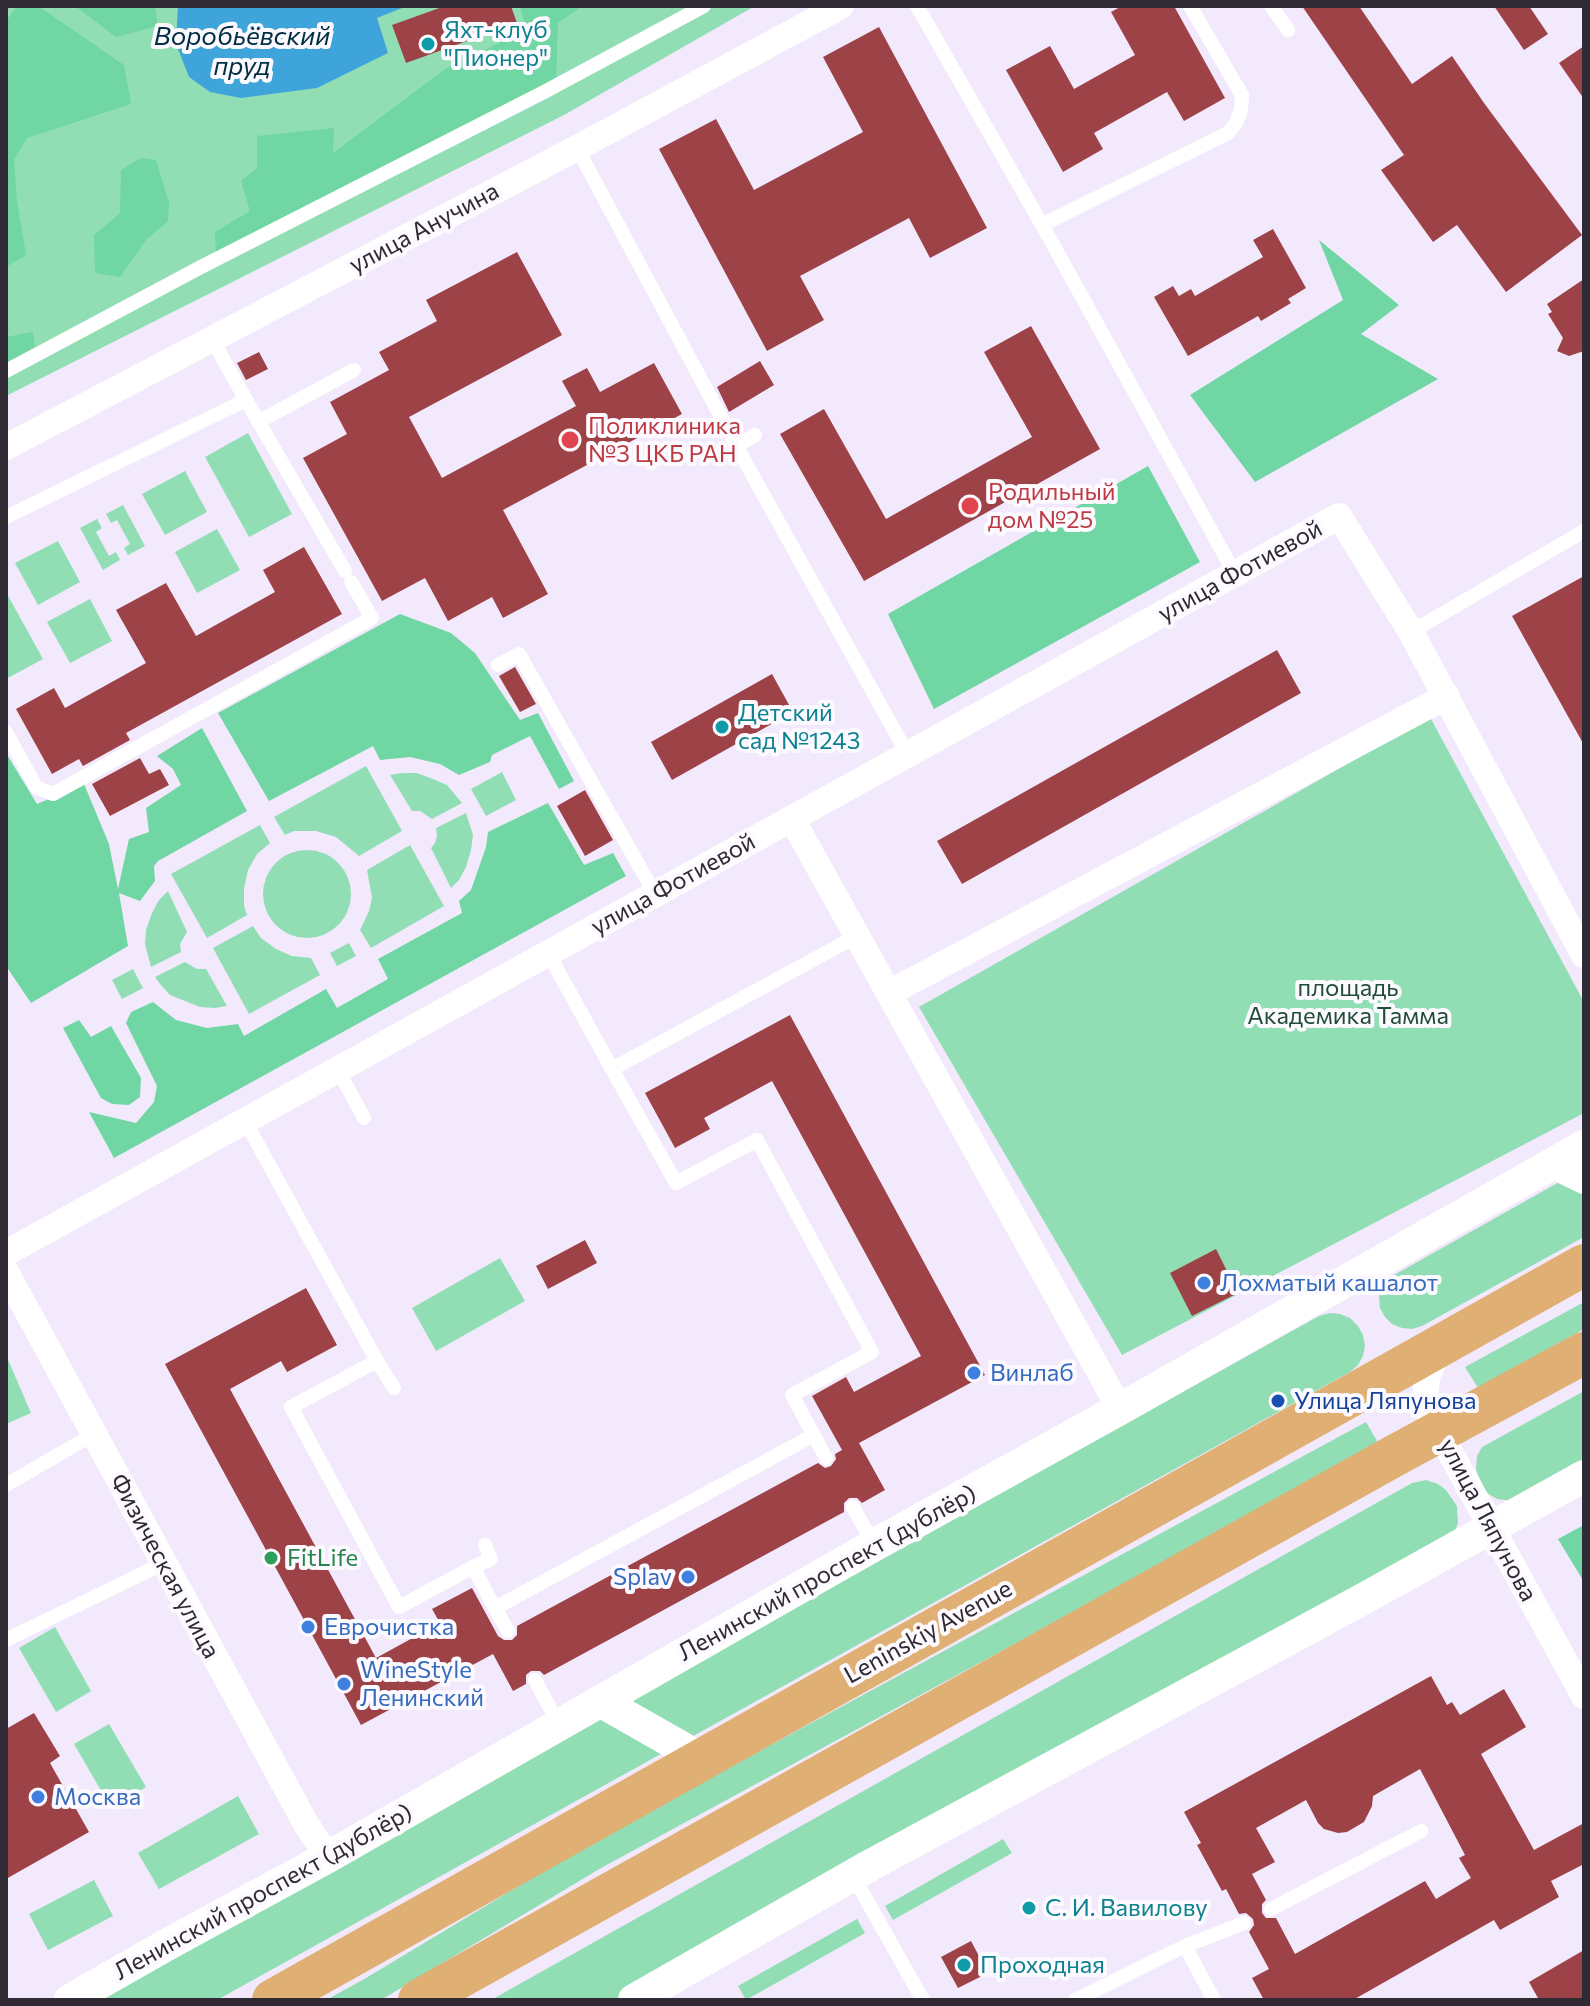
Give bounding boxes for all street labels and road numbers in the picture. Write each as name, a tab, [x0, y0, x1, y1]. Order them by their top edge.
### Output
street label: улица Анучина	[344, 176, 504, 280]
street label: улица Фотиевой	[1153, 514, 1327, 628]
street label: улица Фотиевой	[586, 827, 760, 941]
street label: улица Ляпунова	[1433, 1434, 1543, 1606]
street label: Физическая улица	[104, 1469, 226, 1663]
street label: Ленинский проспект (дублёр)	[673, 1479, 981, 1667]
street label: Leninskiy Avenue	[839, 1574, 1017, 1690]
street label: Ленинский проспект (дублёр)	[109, 1798, 417, 1986]

